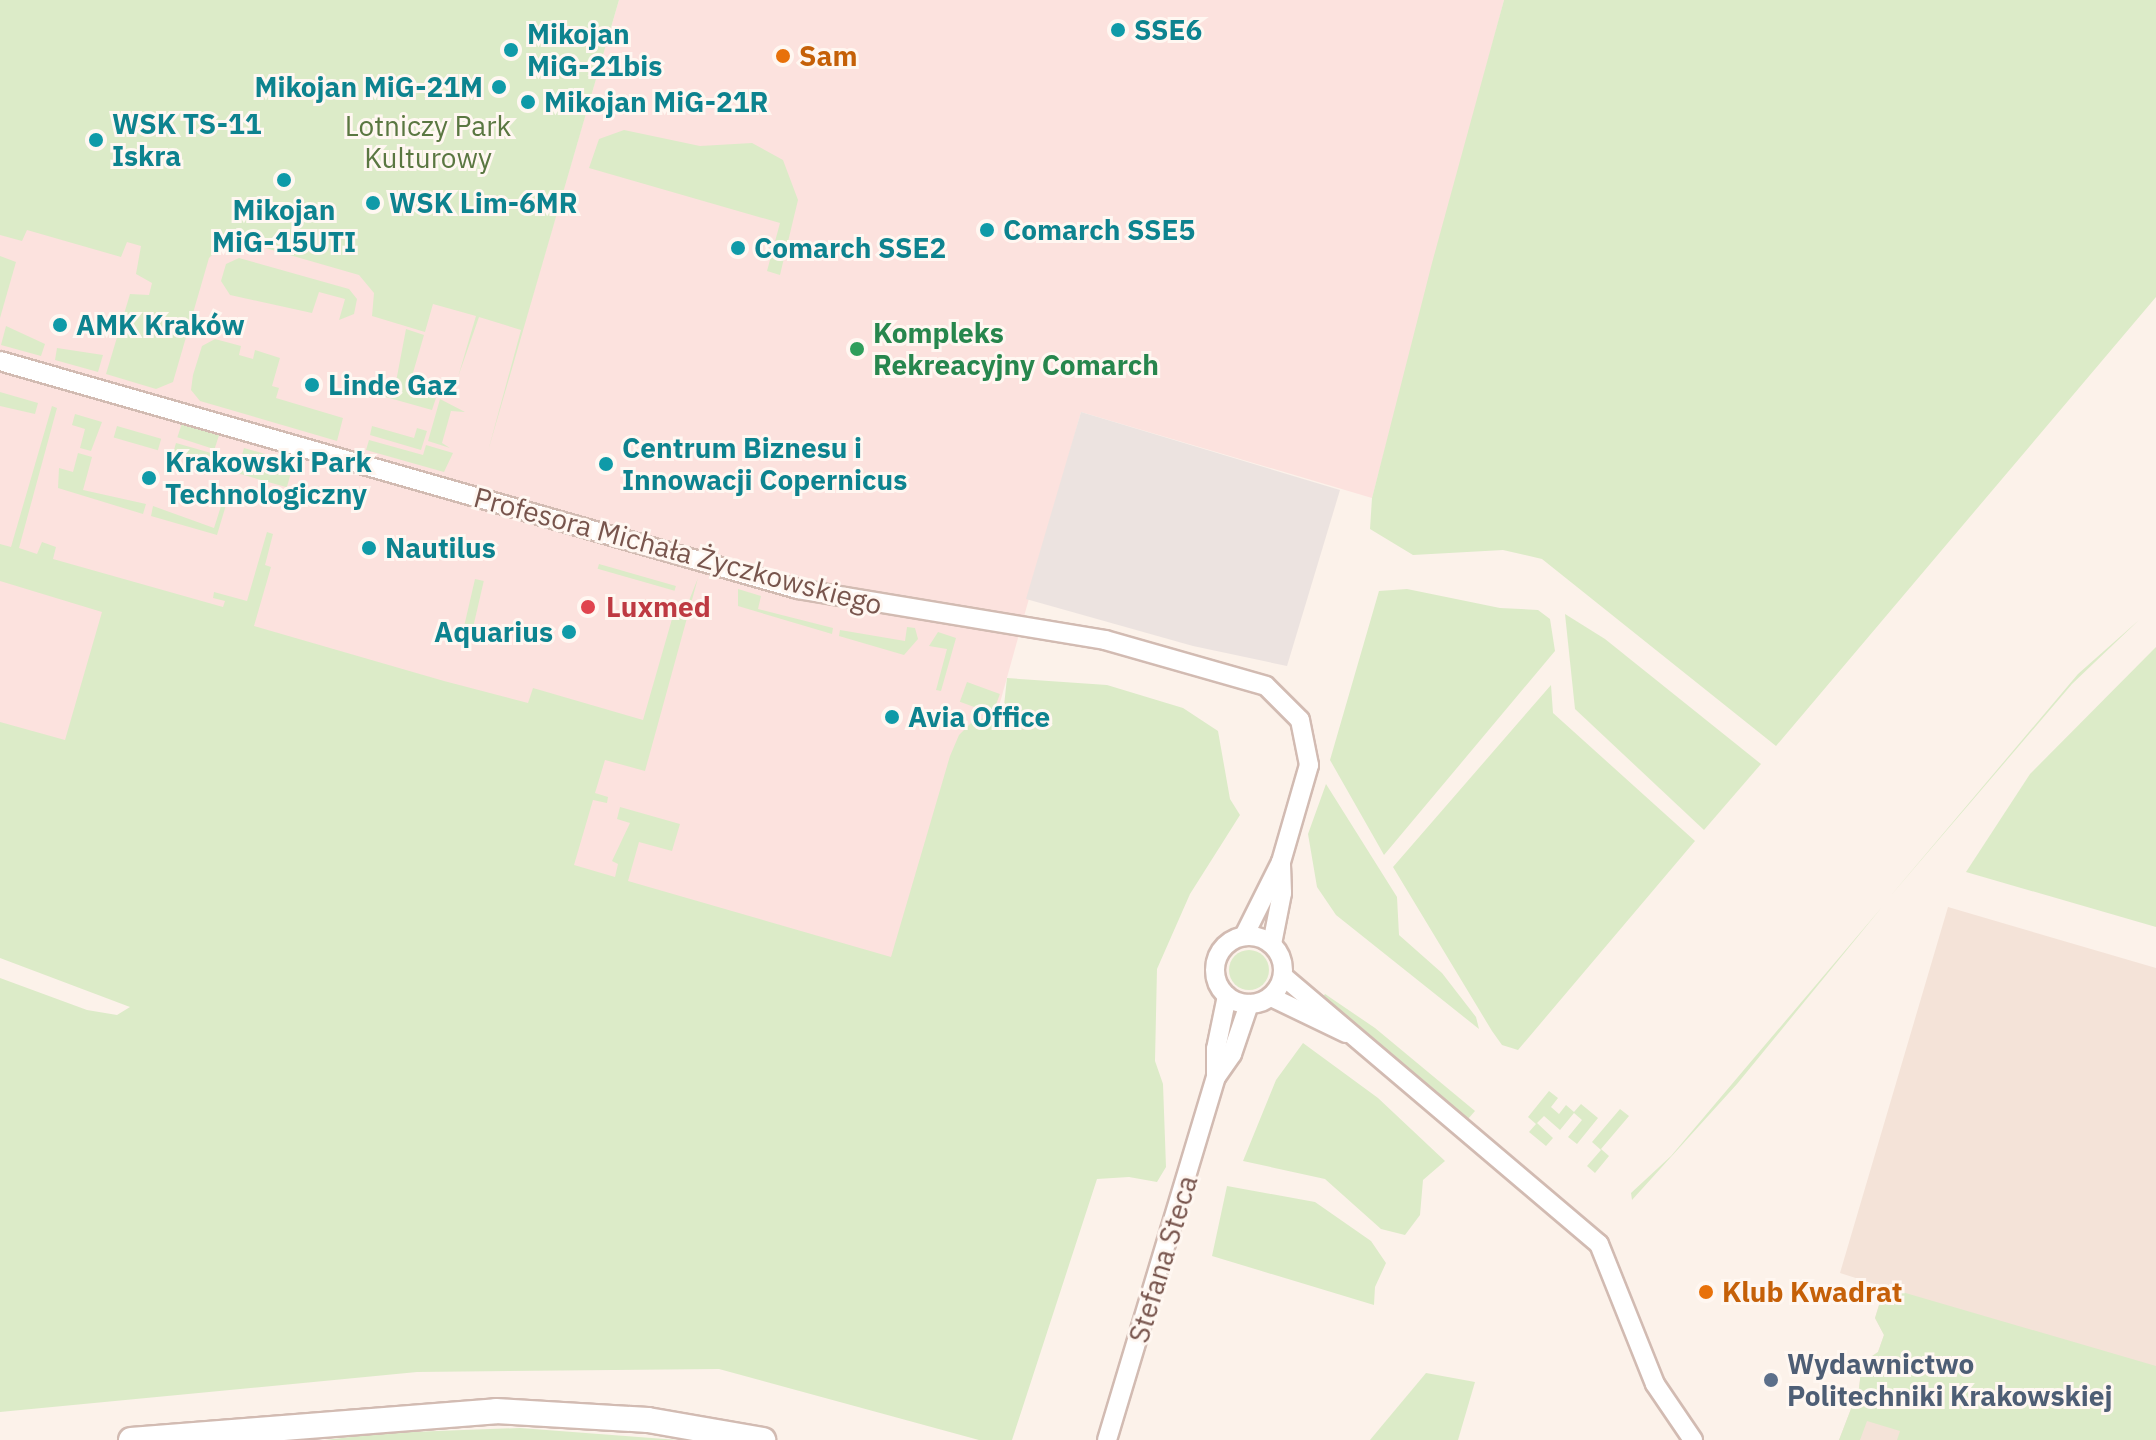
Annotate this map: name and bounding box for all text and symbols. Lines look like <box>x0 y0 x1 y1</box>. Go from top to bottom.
place label: SSE6 <box>1134 13 1202 47</box>
place label: Mikojan MiG-21bis <box>527 17 662 83</box>
marker: SSE6 <box>1109 21 1127 39</box>
place label: Sam <box>799 39 857 73</box>
marker: Mikojan MiG-21bis <box>502 41 520 59</box>
marker: Sam <box>774 47 792 65</box>
place label: Mikojan MiG-21M <box>254 70 483 104</box>
marker: Mikojan MiG-21M <box>490 78 508 96</box>
place label: Mikojan MiG-21R <box>544 85 768 119</box>
marker: Mikojan MiG-21R <box>519 93 537 111</box>
place label: WSK TS-11 Iskra <box>112 107 262 173</box>
park label: Lotniczy Park Kulturowy <box>345 109 511 175</box>
marker: WSK TS-11 Iskra <box>87 131 105 149</box>
marker: Mikojan MiG-15UTI <box>275 171 293 189</box>
place label: WSK Lim-6MR <box>389 186 578 220</box>
place label: Mikojan MiG-15UTI <box>212 193 356 259</box>
marker: WSK Lim-6MR <box>364 194 382 212</box>
place label: Comarch SSE5 <box>1003 213 1195 247</box>
marker: Comarch SSE5 <box>978 221 996 239</box>
place label: Comarch SSE2 <box>754 231 946 265</box>
marker: Comarch SSE2 <box>729 239 747 257</box>
place label: AMK Kraków <box>76 308 245 342</box>
marker: AMK Kraków <box>51 316 69 334</box>
place label: Kompleks Rekreacyjny Comarch <box>873 316 1159 382</box>
marker: Kompleks Rekreacyjny Comarch <box>848 340 866 358</box>
place label: Linde Gaz <box>328 368 457 402</box>
marker: Linde Gaz <box>303 376 321 394</box>
place label: Centrum Biznesu i Innowacji Copernicus <box>622 431 907 497</box>
place label: Krakowski Park Technologiczny <box>165 445 372 511</box>
marker: Centrum Biznesu i Innowacji Copernicus <box>597 455 615 473</box>
marker: Krakowski Park Technologiczny <box>140 469 158 487</box>
street label: Profesora Michała Życzkowskiego <box>470 480 886 622</box>
place label: Nautilus <box>385 531 496 565</box>
marker: Nautilus <box>360 539 378 557</box>
place label: Luxmed <box>606 590 711 624</box>
marker: Luxmed <box>577 596 599 618</box>
place label: Aquarius <box>434 615 553 649</box>
marker: Aquarius <box>560 623 578 641</box>
place label: Avia Office <box>908 700 1050 734</box>
marker: Avia Office <box>883 708 901 726</box>
street label: Stefana Steca <box>1122 1171 1204 1347</box>
place label: Klub Kwadrat <box>1722 1275 1902 1309</box>
marker: Klub Kwadrat <box>1697 1283 1715 1301</box>
place label: Wydawnictwo Politechniki Krakowskiej <box>1787 1347 2112 1413</box>
marker: Wydawnictwo Politechniki Krakowskiej <box>1762 1371 1780 1389</box>

